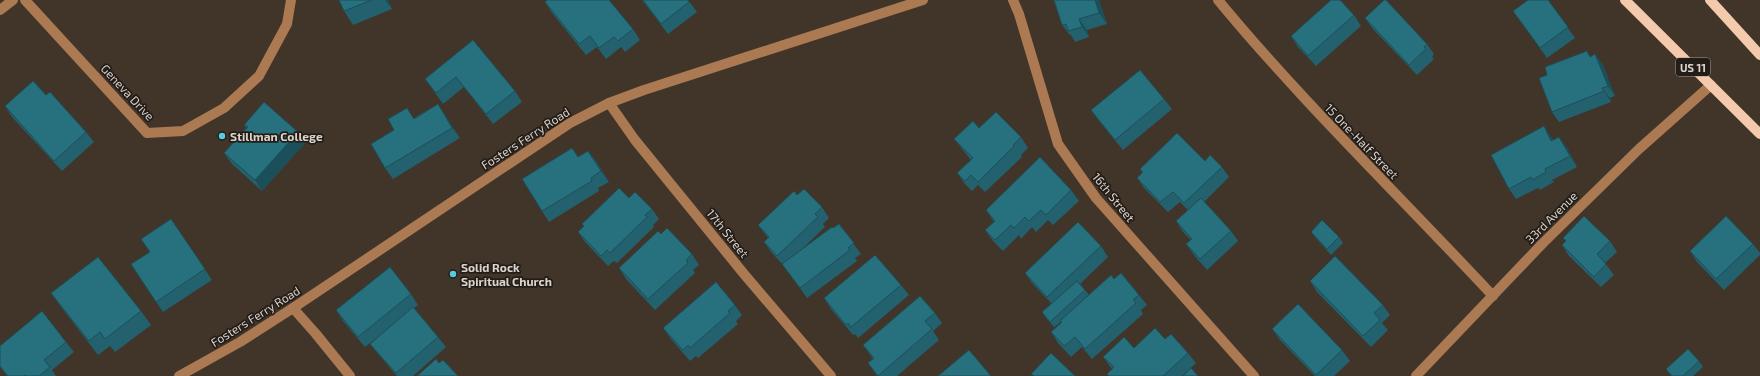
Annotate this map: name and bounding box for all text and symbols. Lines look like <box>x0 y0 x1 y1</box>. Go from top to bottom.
road number: US 11 <box>1676 58 1710 76</box>
street label: Geneva Drive <box>99 61 157 123</box>
street label: 15 One-Half Street <box>1323 100 1402 182</box>
street label: Fosters Ferry Road <box>478 104 572 172</box>
place label: Stillman College <box>230 129 323 143</box>
marker: Stillman College <box>217 131 227 141</box>
street label: 16th Street <box>1090 170 1138 225</box>
street label: 33rd Avenue <box>1522 188 1580 246</box>
street label: 17th Street <box>704 206 752 260</box>
place label: Solid Rock Spiritual Church <box>461 260 552 288</box>
marker: Solid Rock Spiritual Church <box>448 269 458 279</box>
street label: Fosters Ferry Road <box>208 283 302 349</box>

